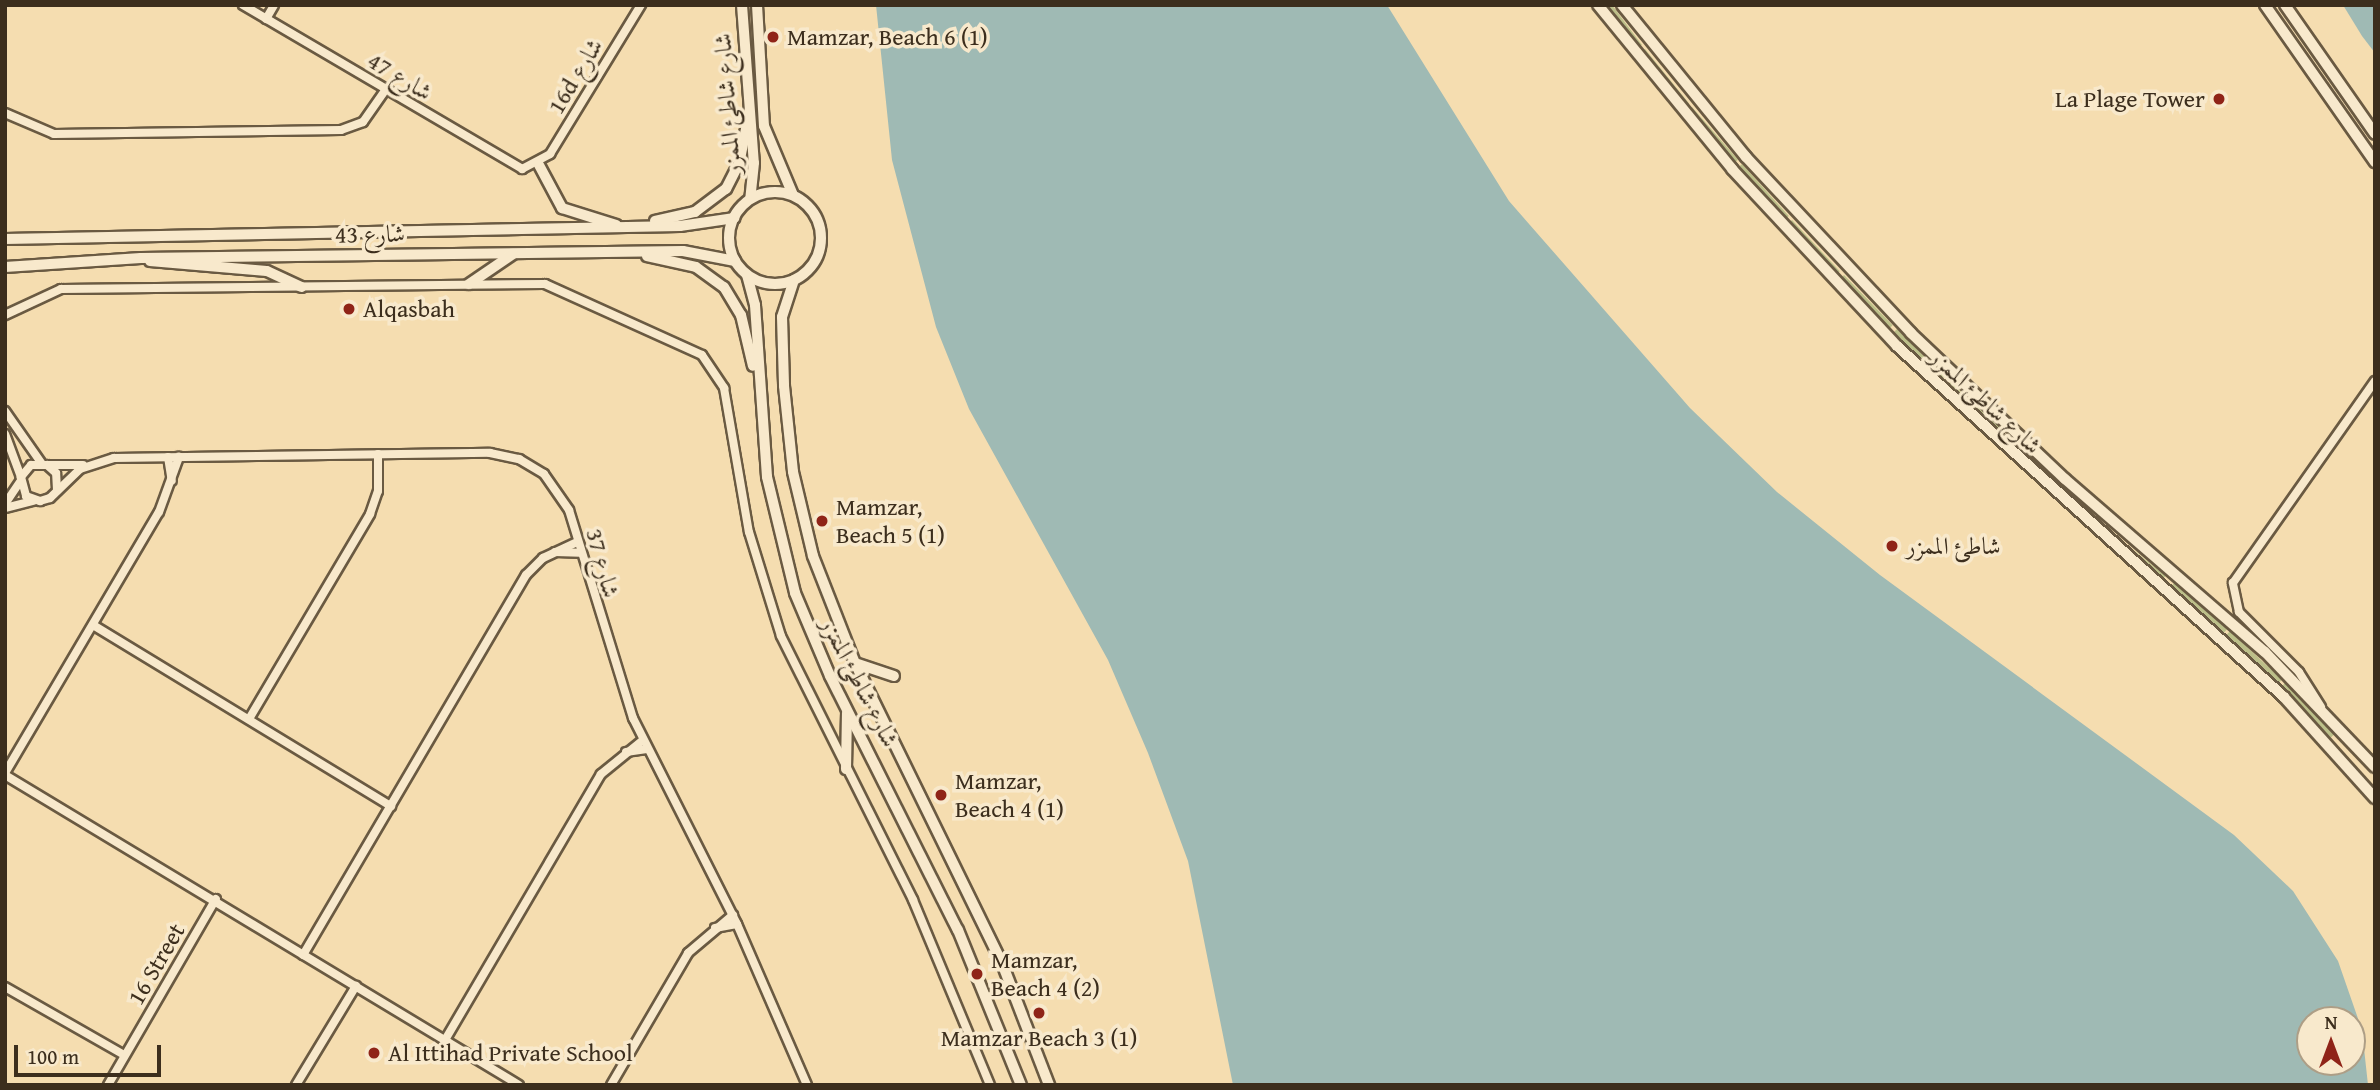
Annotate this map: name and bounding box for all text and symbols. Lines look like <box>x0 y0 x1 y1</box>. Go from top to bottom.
place label: Mamzar, Beach 6 (1) <box>787 23 988 51</box>
marker: Mamzar, Beach 6 (1) <box>765 29 781 45</box>
street label: شارع شاطئ الممزر <box>708 32 746 176</box>
street label: 16d شارع <box>541 33 609 119</box>
street label: شارع 47 <box>363 46 437 106</box>
place label: La Plage Tower <box>2055 85 2205 113</box>
marker: La Plage Tower <box>2211 91 2227 107</box>
street label: شارع 43 <box>335 219 405 249</box>
place label: Alqasbah <box>363 295 455 323</box>
marker: Alqasbah <box>341 301 357 317</box>
street label: شارع شاطئ الممزر <box>1924 342 2048 460</box>
place label: Mamzar, Beach 5 (1) <box>836 493 945 549</box>
marker: Mamzar, Beach 5 (1) <box>814 513 830 529</box>
street label: شارع 37 <box>580 525 626 601</box>
place label: شاطئ الممزر <box>1906 532 2001 560</box>
marker: شاطئ الممزر <box>1884 538 1900 554</box>
street label: شارع شاطئ الممزر <box>815 612 905 752</box>
place label: Mamzar, Beach 4 (1) <box>955 767 1064 823</box>
marker: Mamzar, Beach 4 (1) <box>933 787 949 803</box>
street label: 16 Street <box>121 918 191 1010</box>
place label: Mamzar, Beach 4 (2) <box>991 946 1100 1002</box>
marker: Mamzar, Beach 4 (2) <box>969 966 985 982</box>
marker: Mamzar Beach 3 (1) <box>1031 1005 1047 1021</box>
north arrow <box>2296 1006 2366 1076</box>
text: N <box>2325 1008 2337 1036</box>
place label: Mamzar Beach 3 (1) <box>941 1024 1137 1052</box>
scale bar <box>18 1030 164 1074</box>
place label: Al Ittihad Private School <box>388 1039 633 1067</box>
text: 100 m <box>27 1041 79 1072</box>
marker: Al Ittihad Private School <box>366 1045 382 1061</box>

